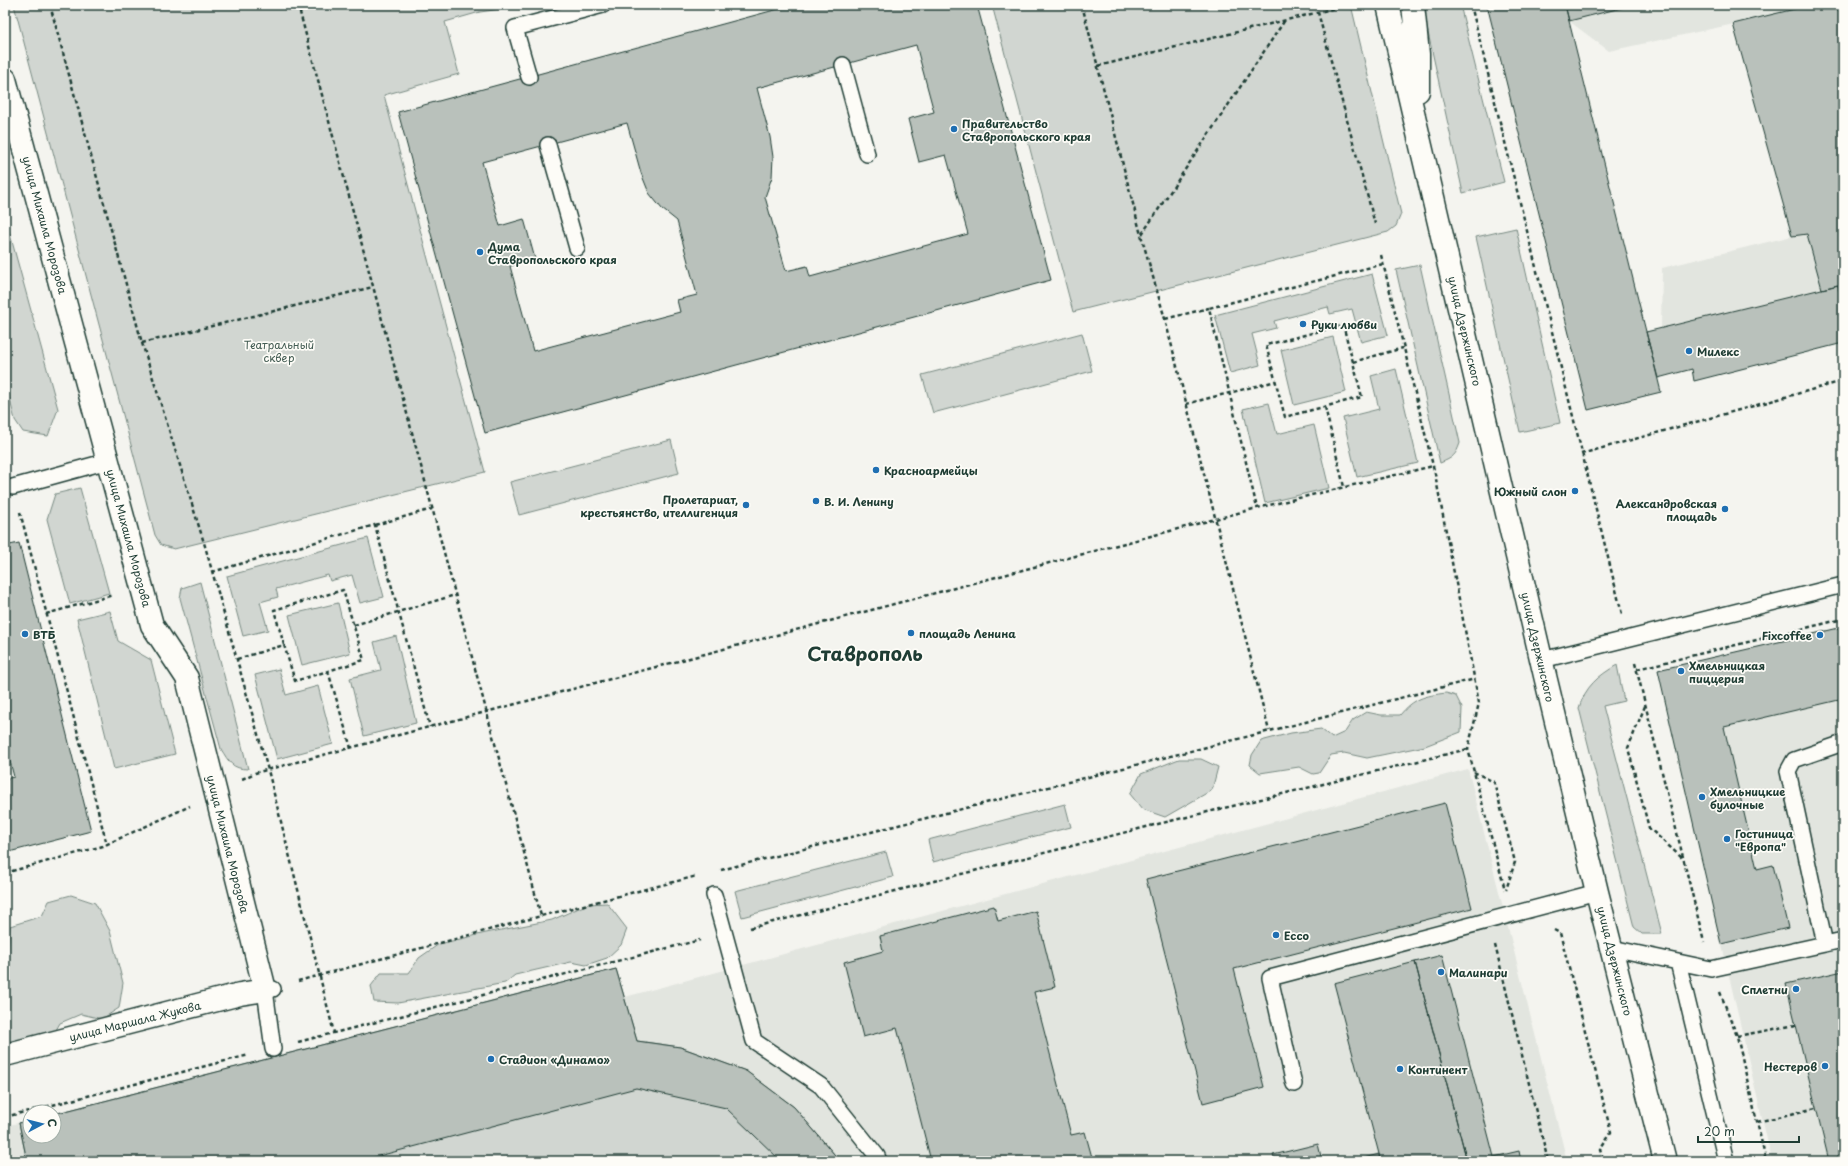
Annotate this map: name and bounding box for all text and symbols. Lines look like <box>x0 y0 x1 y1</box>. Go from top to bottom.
place label: Правительство Ставропольского края <box>962 115 1091 145</box>
marker: Правительство Ставропольского края <box>949 124 959 134</box>
street label: улица Михаила Морозова <box>18 154 72 296</box>
place label: Дума Ставропольского края <box>487 238 617 268</box>
marker: Дума Ставропольского края <box>475 247 485 257</box>
street label: улица Дзержинского <box>1444 274 1486 388</box>
place label: Руки любви <box>1311 316 1377 333</box>
marker: Руки любви <box>1298 319 1308 329</box>
park label: Театральный сквер <box>244 336 314 366</box>
place label: Милекс <box>1697 343 1739 360</box>
marker: Милекс <box>1684 346 1694 356</box>
place label: Красноармейцы <box>884 462 978 479</box>
marker: Красноармейцы <box>871 465 881 475</box>
street label: улица Михаила Морозова <box>102 467 156 609</box>
place label: Южный слон <box>1494 483 1567 500</box>
marker: Южный слон <box>1570 486 1580 496</box>
place label: Пролетариат, крестьянство, ителлигенция <box>580 491 738 521</box>
place label: В. И. Ленину <box>824 493 894 510</box>
place label: Александровская площадь <box>1616 495 1717 525</box>
marker: В. И. Ленину <box>811 496 821 506</box>
marker: Пролетариат, крестьянство, ителлигенция <box>741 500 751 510</box>
marker: Александровская площадь <box>1720 504 1730 514</box>
street label: улица Дзержинского <box>1517 590 1559 704</box>
place label: площадь Ленина <box>919 625 1016 642</box>
place label: ВТБ <box>33 626 56 643</box>
place label: Fixcoffee <box>1762 627 1813 644</box>
marker: площадь Ленина <box>906 628 916 638</box>
marker: ВТБ <box>20 629 30 639</box>
marker: Fixcoffee <box>1815 630 1825 640</box>
district label: Ставрополь <box>807 639 923 667</box>
place label: Хмельницкая пиццерия <box>1689 657 1765 687</box>
marker: Хмельницкая пиццерия <box>1676 666 1686 676</box>
street label: улица Михаила Морозова <box>203 773 253 915</box>
place label: Хмельницкие булочные <box>1710 783 1785 813</box>
marker: Хмельницкие булочные <box>1697 792 1707 802</box>
place label: Гостиница "Европа" <box>1735 825 1794 855</box>
marker: Гостиница "Европа" <box>1722 834 1732 844</box>
street label: улица Дзержинского <box>1593 904 1637 1018</box>
place label: Ecco <box>1284 927 1309 944</box>
marker: Ecco <box>1271 930 1281 940</box>
place label: Малинари <box>1449 964 1508 981</box>
marker: Малинари <box>1436 967 1446 977</box>
place label: Сплетни <box>1741 981 1788 998</box>
marker: Сплетни <box>1791 984 1801 994</box>
street label: улица Маршала Жукова <box>67 996 203 1046</box>
place label: Стадион «Динамо» <box>499 1051 610 1068</box>
marker: Стадион «Динамо» <box>486 1054 496 1064</box>
place label: Нестеров <box>1764 1058 1817 1075</box>
place label: Континент <box>1408 1061 1468 1078</box>
marker: Нестеров <box>1820 1061 1830 1071</box>
marker: Континент <box>1395 1064 1405 1074</box>
north arrow <box>22 1104 62 1144</box>
text: С <box>43 1118 61 1128</box>
scale bar <box>1698 1118 1799 1144</box>
text: 20 m <box>1704 1122 1735 1140</box>

